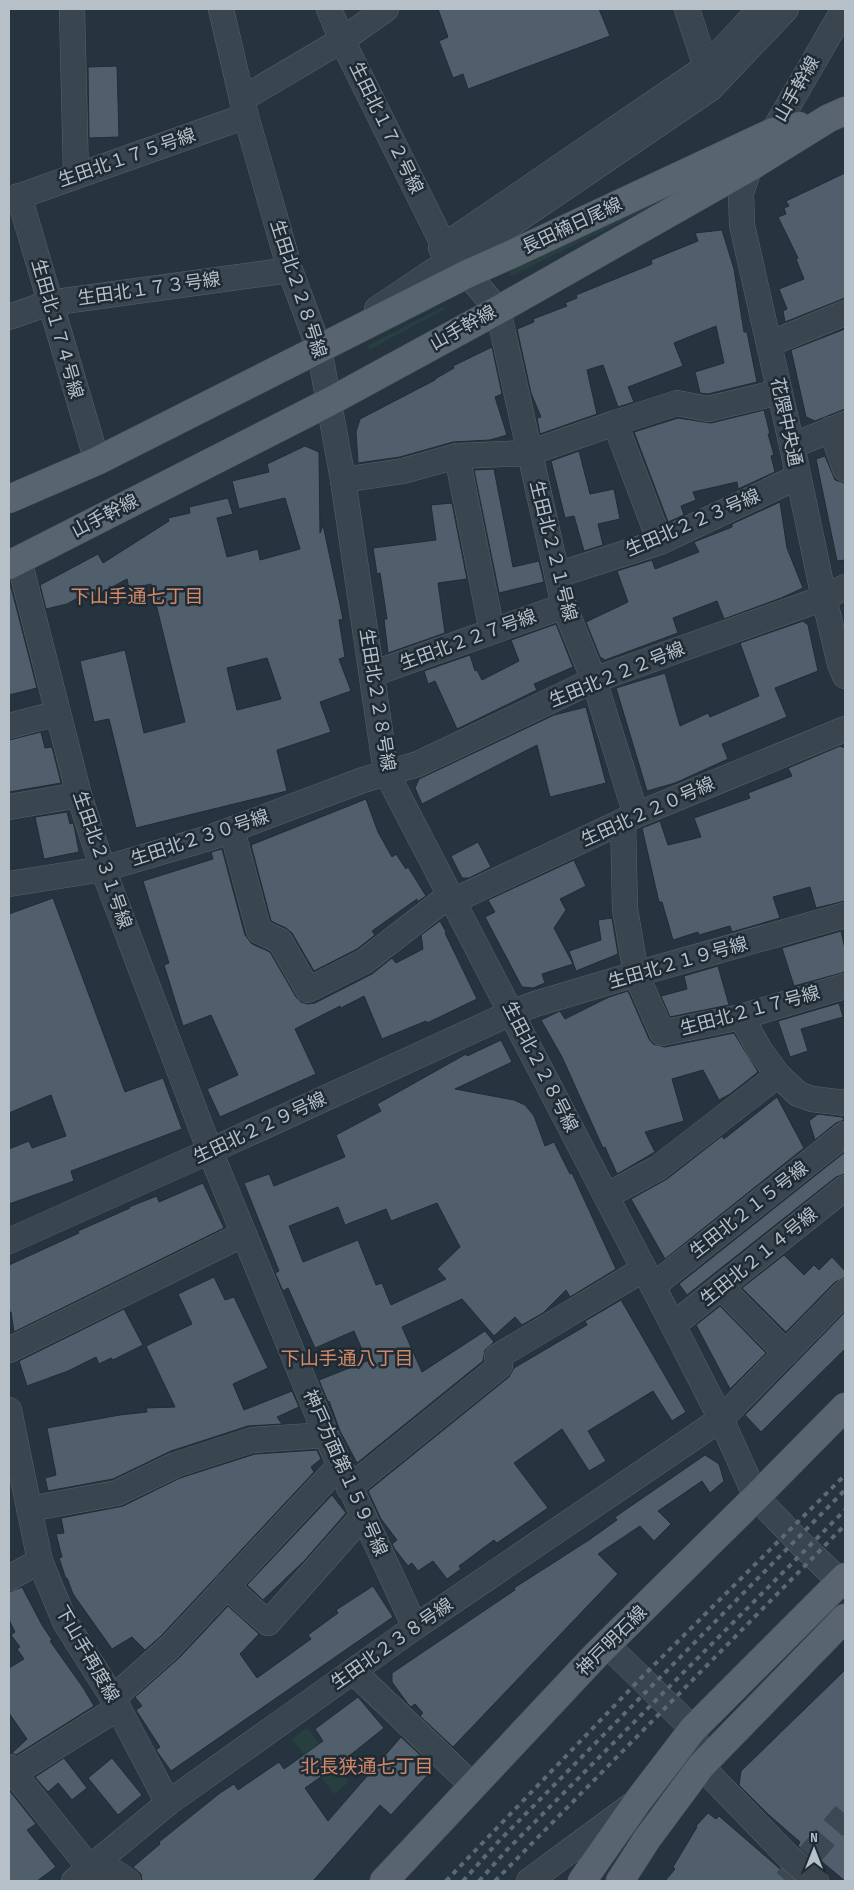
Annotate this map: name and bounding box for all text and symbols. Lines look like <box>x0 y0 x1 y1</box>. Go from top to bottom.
street label: 山手幹線 <box>770 53 824 125</box>
street label: 生田北１７２号線 <box>345 59 427 197</box>
street label: 生田北１７５号線 <box>56 125 198 191</box>
street label: 長田楠日尾線 <box>519 194 625 258</box>
street label: 生田北２２８号線 <box>266 217 330 361</box>
street label: 生田北１７４号線 <box>27 257 87 401</box>
street label: 生田北１７３号線 <box>76 269 222 309</box>
street label: 山手幹線 <box>426 301 500 355</box>
street label: 花隈中央通 <box>766 376 806 468</box>
street label: 生田北２２１号線 <box>525 479 581 623</box>
street label: 生田北２２３号線 <box>623 485 763 561</box>
street label: 山手幹線 <box>68 490 142 542</box>
district label: 下山手通七丁目 <box>70 586 204 609</box>
street label: 生田北２２７号線 <box>397 606 539 674</box>
street label: 生田北２２８号線 <box>355 627 399 773</box>
street label: 生田北２２２号線 <box>546 638 688 712</box>
street label: 生田北２２０号線 <box>578 773 718 851</box>
street label: 生田北２３１号線 <box>69 789 135 931</box>
street label: 生田北２３０号線 <box>128 806 272 870</box>
street label: 生田北２１９号線 <box>606 933 750 993</box>
street label: 生田北２１７号線 <box>678 982 822 1040</box>
street label: 生田北２２８号線 <box>498 998 582 1136</box>
street label: 生田北２２９号線 <box>190 1088 330 1168</box>
street label: 生田北２１５号線 <box>686 1157 812 1263</box>
street label: 生田北２１４号線 <box>696 1204 822 1310</box>
district label: 下山手通八丁目 <box>280 1348 414 1371</box>
street label: 神戸方面第１５９号線 <box>299 1387 391 1559</box>
street label: 生田北２３８号線 <box>327 1594 457 1694</box>
street label: 下山手再度線 <box>51 1602 123 1706</box>
street label: 神戸明石線 <box>573 1602 651 1680</box>
district label: 北長狭通七丁目 <box>300 1756 434 1779</box>
north arrow <box>789 1825 839 1875</box>
text: N <box>810 1829 818 1846</box>

